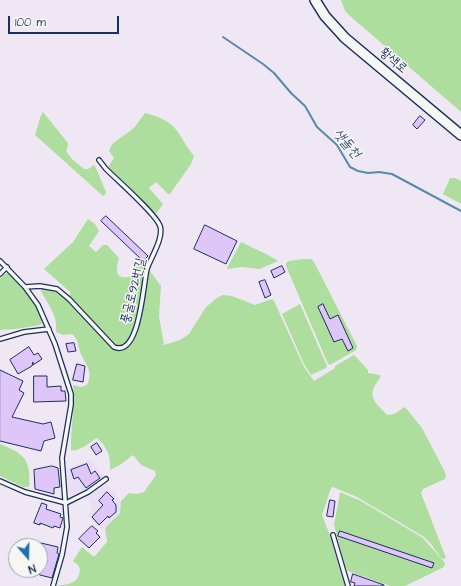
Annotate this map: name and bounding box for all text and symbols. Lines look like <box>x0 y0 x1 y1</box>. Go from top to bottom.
scale bar <box>10 8 121 34</box>
text: 100 m <box>15 14 46 31</box>
street label: 황색로 <box>376 45 410 77</box>
water label: 샛돌천 <box>329 126 363 162</box>
street label: 풍굴로92번길 <box>118 257 150 325</box>
north arrow <box>8 538 48 578</box>
text: N <box>26 561 38 577</box>

